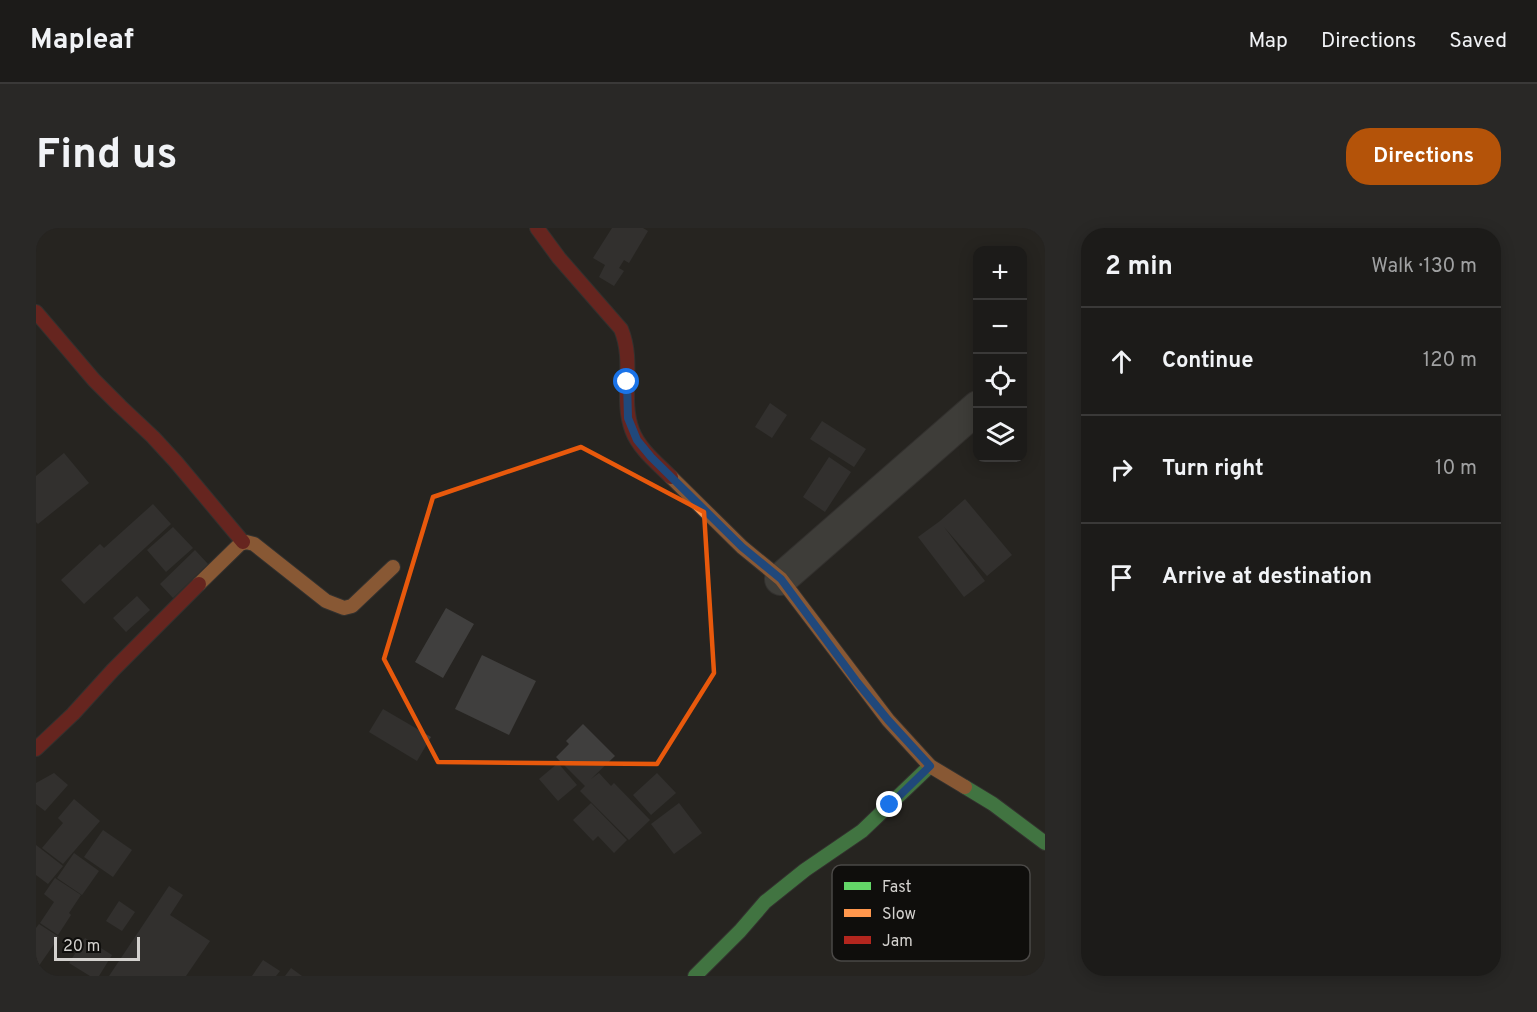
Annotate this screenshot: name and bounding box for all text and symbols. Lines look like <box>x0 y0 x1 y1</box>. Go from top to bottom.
text: Mapleaf <box>30 23 134 59</box>
text: Map <box>1248 28 1288 55</box>
text: Directions <box>1321 28 1416 55</box>
text: Saved <box>1449 28 1507 55</box>
button: Directions <box>1346 128 1501 185</box>
text: Find us <box>36 130 177 183</box>
map controls <box>973 246 1027 462</box>
button: + <box>973 246 1027 300</box>
text: 2 min <box>1105 251 1173 284</box>
text: Walk · 130 m <box>1371 254 1477 280</box>
button: − <box>973 300 1027 354</box>
icon: ahead <box>1105 345 1138 378</box>
text: Continue <box>1162 348 1253 375</box>
text: 120 m <box>1423 348 1477 374</box>
button: locate <box>973 354 1027 408</box>
route start <box>613 368 639 394</box>
button: layers <box>973 408 1027 462</box>
icon: right <box>1105 453 1138 486</box>
text: Turn right <box>1162 456 1264 483</box>
text: 10 m <box>1435 456 1477 482</box>
icon: arrive <box>1105 561 1138 594</box>
text: Arrive at destination <box>1162 564 1372 591</box>
route end <box>876 791 902 817</box>
legend <box>832 865 1030 961</box>
text: Fast <box>882 878 912 898</box>
text: Slow <box>882 905 916 925</box>
text: Jam <box>882 932 913 952</box>
scale bar <box>54 934 140 962</box>
text: 20 m <box>63 937 100 957</box>

